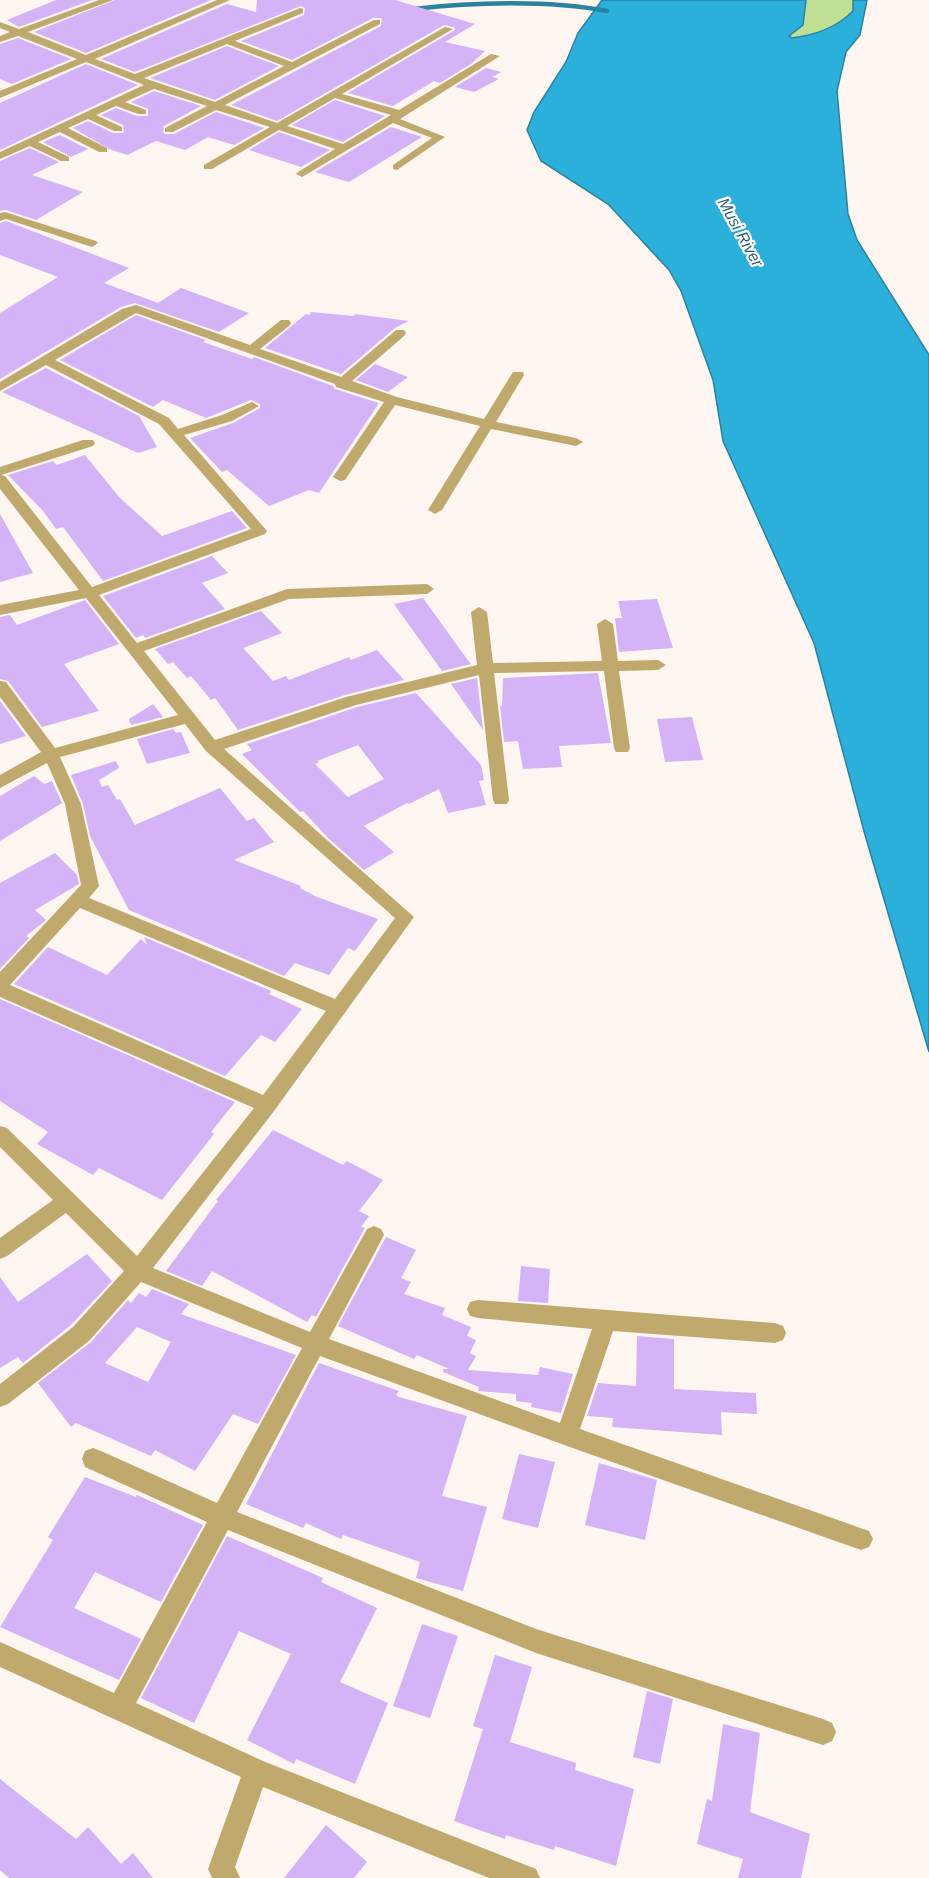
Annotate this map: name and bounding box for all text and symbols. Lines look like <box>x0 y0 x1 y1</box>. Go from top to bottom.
water label: Musi River <box>715 195 767 270</box>

